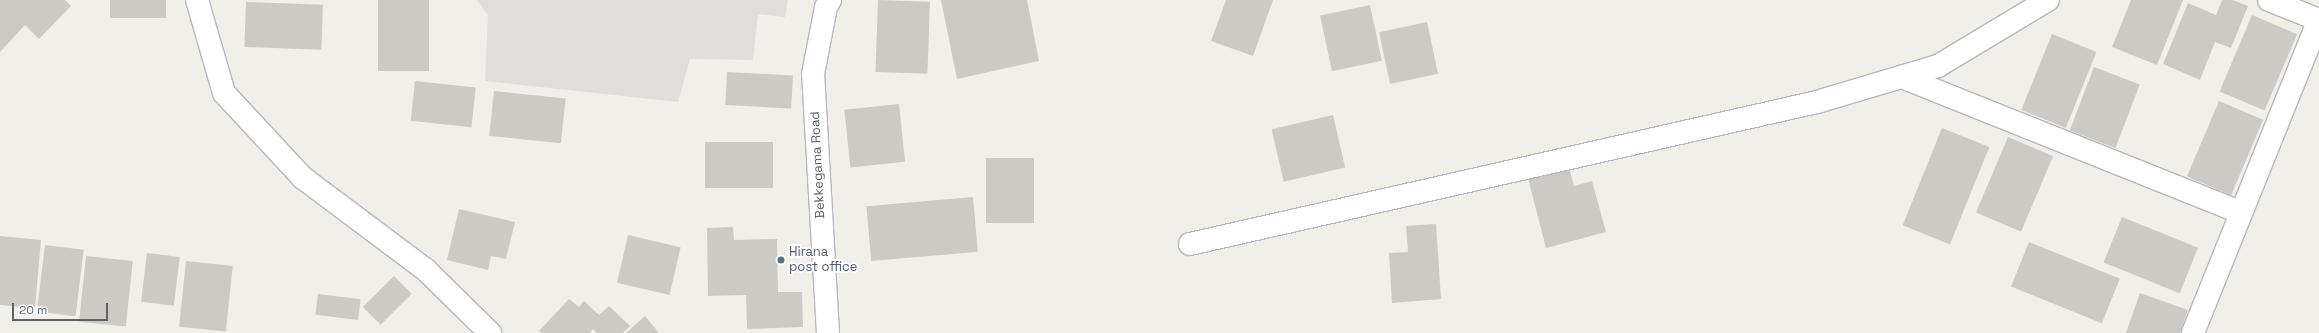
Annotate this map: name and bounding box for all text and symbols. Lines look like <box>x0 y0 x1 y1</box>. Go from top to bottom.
street label: Bekkegama Road <box>807 111 829 219</box>
place label: Hirana post office <box>789 245 857 276</box>
marker: Hirana post office <box>776 255 786 265</box>
scale bar <box>14 295 110 321</box>
text: 20 m <box>19 302 47 318</box>

